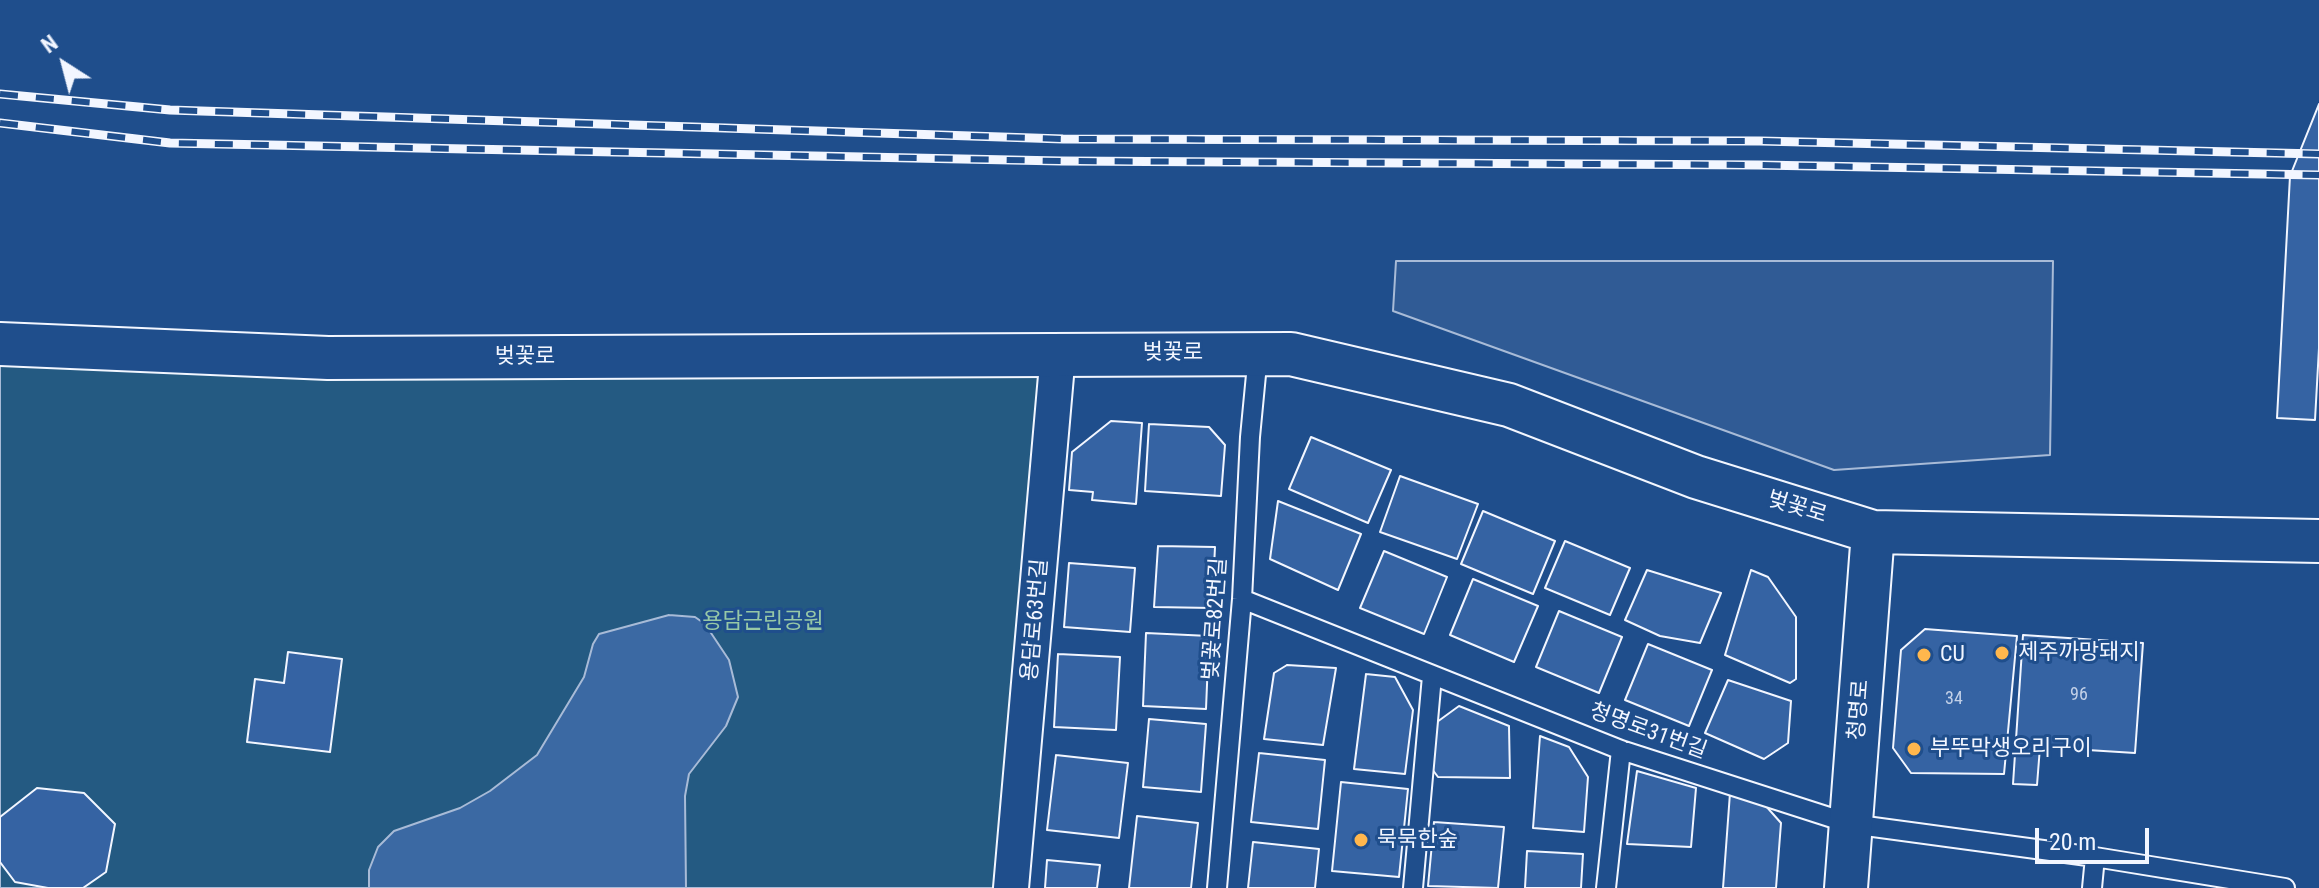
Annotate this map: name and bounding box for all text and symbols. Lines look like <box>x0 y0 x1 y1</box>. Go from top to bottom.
north arrow <box>24 24 104 104</box>
text: N <box>37 30 62 58</box>
street label: 벚꽃로 <box>1143 340 1203 366</box>
street label: 벚꽃로 <box>495 344 555 370</box>
street label: 벚꽃로 <box>1764 487 1830 529</box>
street label: 벚꽃로82번길 <box>1199 557 1233 681</box>
street label: 용담로63번길 <box>1017 558 1055 682</box>
park label: 용담근린공원 <box>702 609 824 635</box>
place label: 제주까망돼지 <box>2018 640 2139 666</box>
place label: CU <box>1940 642 1965 668</box>
marker: 제주까망돼지 <box>1993 644 2011 662</box>
marker: CU <box>1915 646 1933 664</box>
street label: 청명로 <box>1845 679 1875 741</box>
house number: 96 <box>2070 684 2088 706</box>
house number: 34 <box>1945 688 1963 710</box>
street label: 청명로31번길 <box>1586 699 1710 765</box>
place label: 부뚜막생오리구이 <box>1930 736 2092 762</box>
marker: 부뚜막생오리구이 <box>1905 740 1923 758</box>
scale bar <box>2039 812 2153 862</box>
place label: 묵묵한숲 <box>1377 827 1458 853</box>
text: 20 m <box>2049 828 2096 856</box>
marker: 묵묵한숲 <box>1352 831 1370 849</box>

